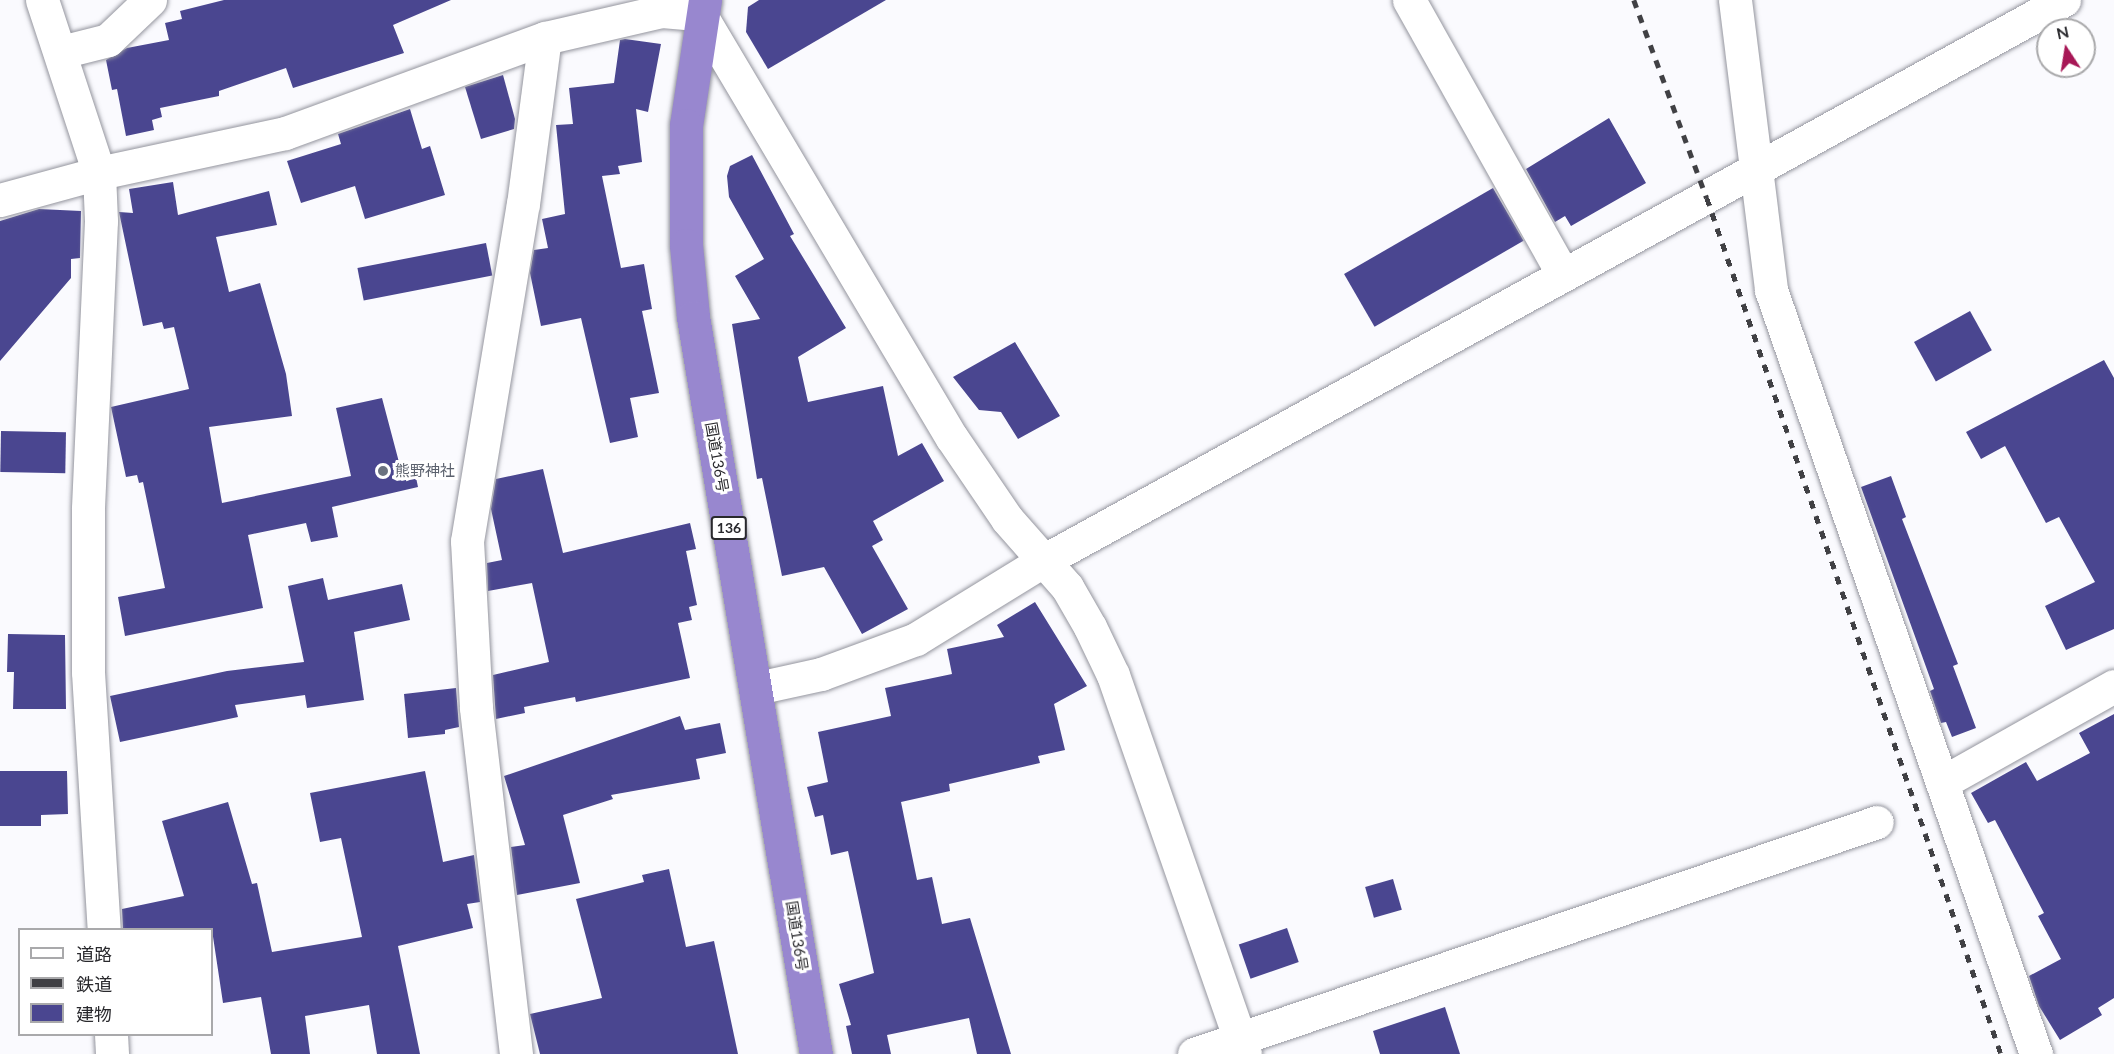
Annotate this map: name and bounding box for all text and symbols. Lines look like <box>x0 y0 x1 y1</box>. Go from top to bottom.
north arrow <box>2036 18 2096 78</box>
text: N <box>2055 21 2071 42</box>
street label: 国道136号 <box>702 420 732 494</box>
place label: 熊野神社 <box>395 462 455 480</box>
marker: 熊野神社 <box>376 464 390 478</box>
road number: 136 <box>710 517 748 539</box>
street label: 国道136号 <box>783 899 811 973</box>
legend <box>18 928 213 1036</box>
text: 道路 <box>76 943 112 965</box>
text: 鉄道 <box>76 973 112 995</box>
text: 建物 <box>76 1003 112 1025</box>

